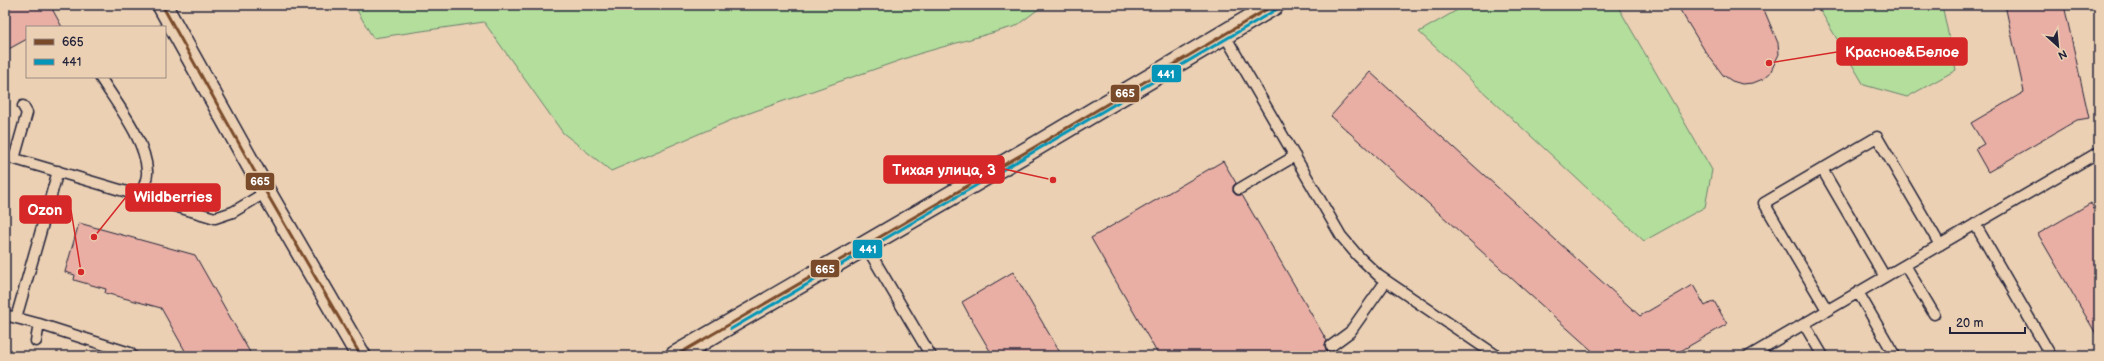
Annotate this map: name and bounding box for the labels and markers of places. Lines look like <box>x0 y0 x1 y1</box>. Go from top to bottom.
callout: Красное&Белое <box>1837 38 1967 65</box>
callout: Тихая улица, 3 <box>884 156 1004 183</box>
callout: Wildberries <box>126 184 220 211</box>
callout: Ozon <box>20 196 71 223</box>

